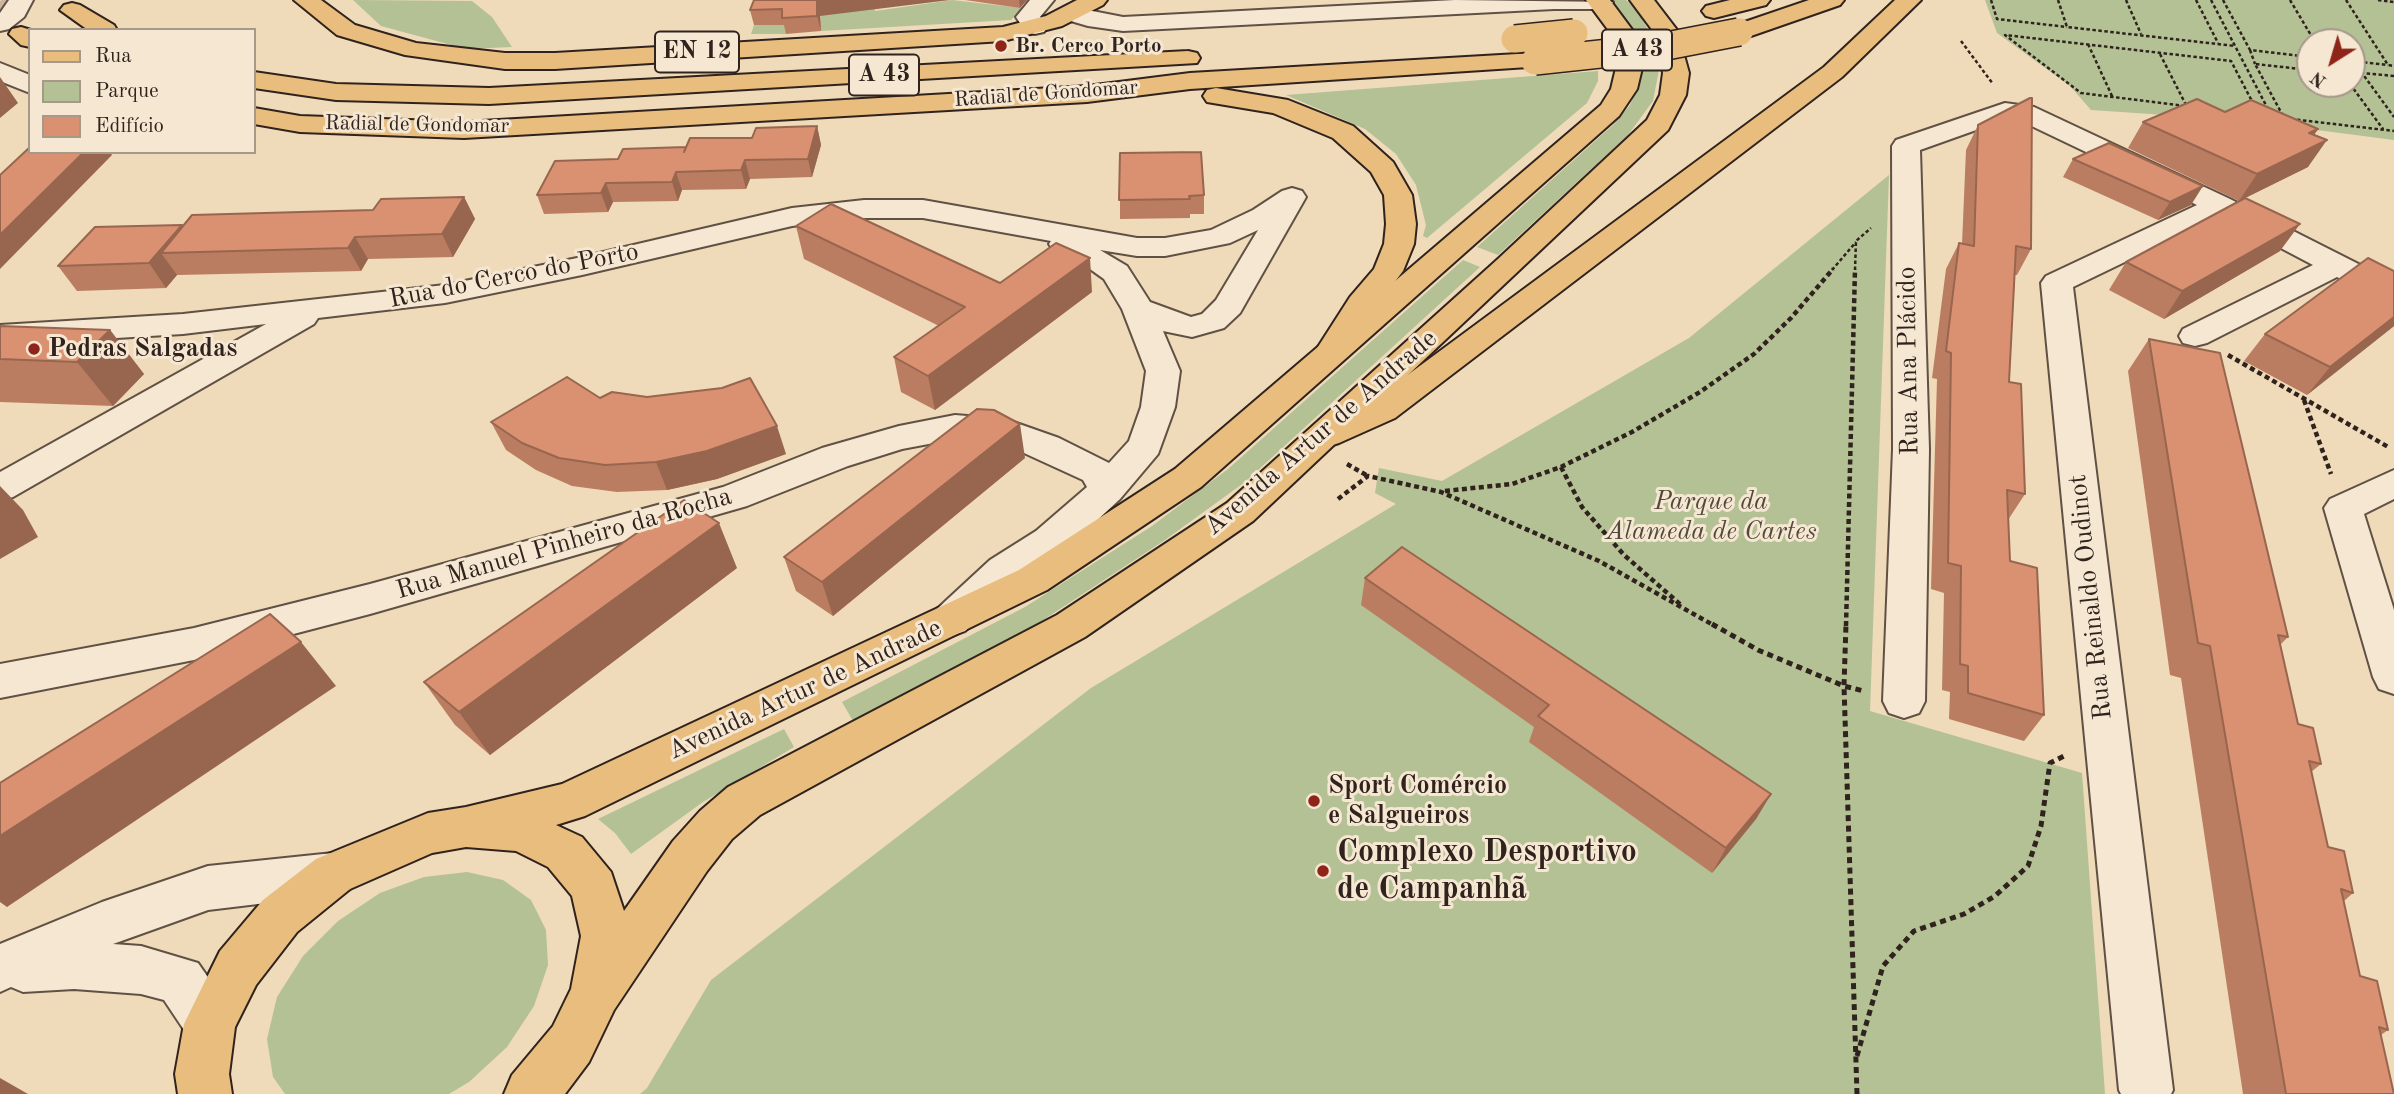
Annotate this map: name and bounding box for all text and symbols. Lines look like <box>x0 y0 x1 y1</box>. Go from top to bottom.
legend <box>28 28 256 154</box>
north arrow <box>2296 28 2366 98</box>
road number: A 43 <box>1602 30 1672 70</box>
road number: EN 12 <box>655 32 739 72</box>
place label: Br. Cerco Porto <box>1015 33 1162 59</box>
marker: Br. Cerco Porto <box>993 38 1009 54</box>
text: Rua <box>95 46 132 67</box>
road number: A 43 <box>849 54 919 96</box>
text: N <box>2308 67 2331 91</box>
street label: Radial de Gondomar <box>953 75 1139 113</box>
text: Parque <box>95 81 159 102</box>
street label: Radial de Gondomar <box>325 111 509 139</box>
text: Edifício <box>95 116 164 137</box>
street label: Rua do Cerco do Porto <box>387 236 641 316</box>
street label: Rua Ana Plácido <box>1892 266 1926 456</box>
street label: Avenida Artur de Andrade <box>1198 323 1444 543</box>
place label: Pedras Salgadas <box>48 333 237 365</box>
marker: Pedras Salgadas <box>26 341 42 357</box>
street label: Rua Reinaldo Oudinot <box>2063 473 2119 721</box>
street label: Rua Manuel Pinheiro da Rocha <box>393 481 735 607</box>
park label: Parque da Alameda de Cartes <box>1605 486 1817 548</box>
street label: Avenida Artur de Andrade <box>663 613 947 767</box>
place label: Sport Comércio e Salgueiros <box>1328 770 1507 832</box>
marker: Sport Comércio e Salgueiros <box>1306 793 1322 809</box>
place label: Complexo Desportivo de Campanhã <box>1337 834 1637 909</box>
marker: Complexo Desportivo de Campanhã <box>1315 863 1331 879</box>

